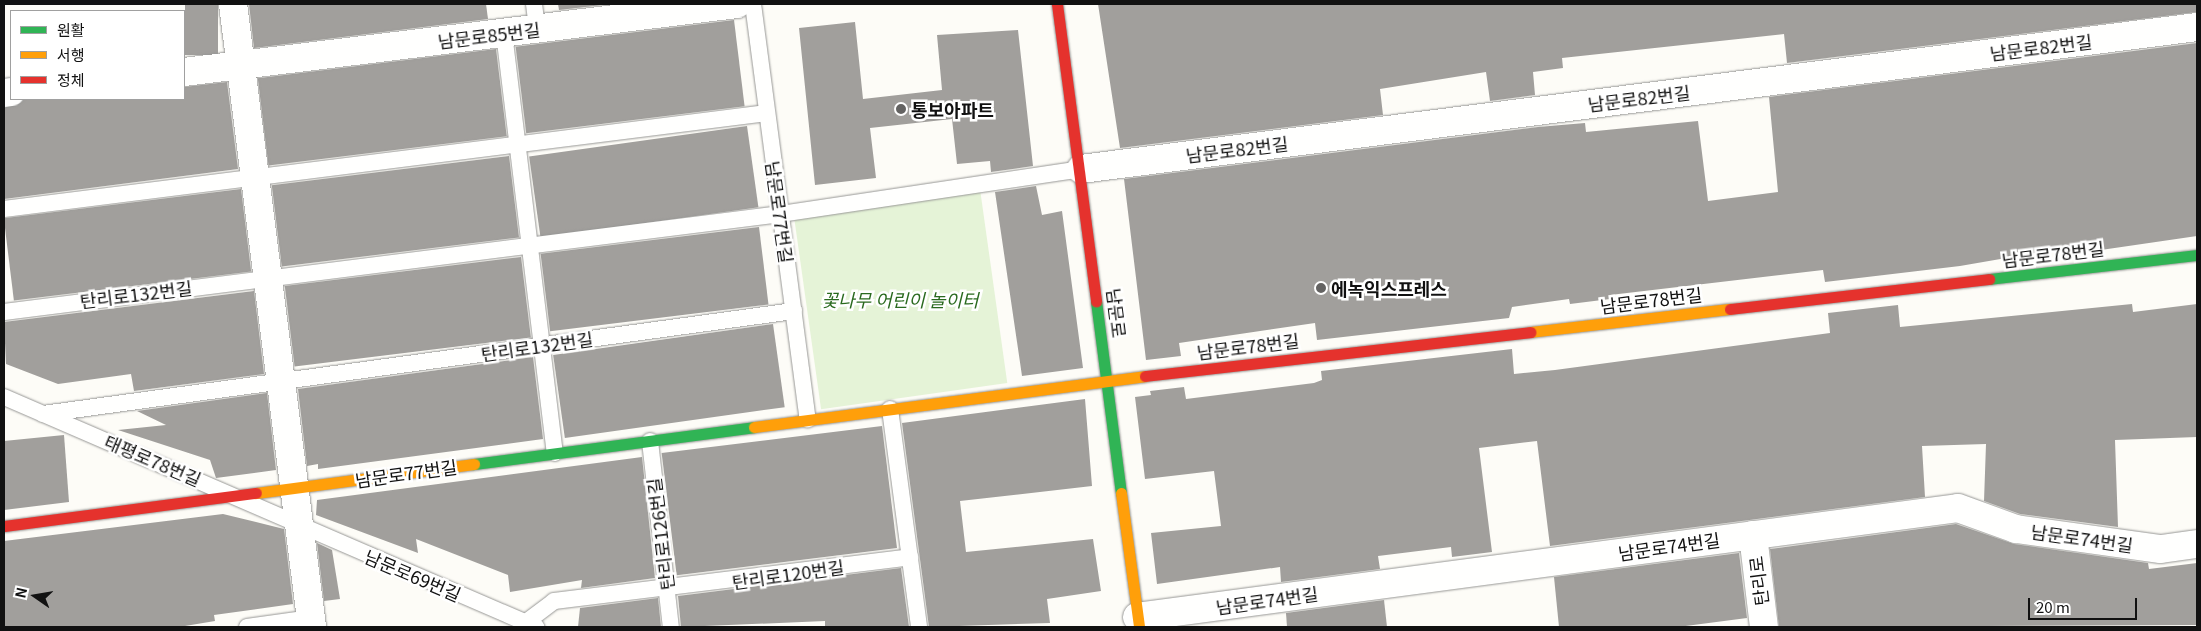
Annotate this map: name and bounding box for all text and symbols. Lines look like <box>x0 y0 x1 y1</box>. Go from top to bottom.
legend <box>10 10 185 100</box>
street label: 남문로85번길 <box>437 18 541 52</box>
text: 원활 <box>57 19 85 40</box>
street label: 남문로82번길 <box>1989 30 2093 64</box>
text: 서행 <box>57 44 85 65</box>
text: 정체 <box>57 69 85 90</box>
street label: 남문로82번길 <box>1587 81 1691 115</box>
place label: 통보아파트 <box>911 98 994 120</box>
marker: 통보아파트 <box>895 103 907 115</box>
street label: 남문로82번길 <box>1185 132 1289 166</box>
street label: 남문로77번길 <box>762 160 798 264</box>
street label: 남문로78번길 <box>2001 237 2105 271</box>
street label: 탄리로132번길 <box>79 276 193 312</box>
place label: 에녹익스프레스 <box>1331 277 1447 299</box>
marker: 에녹익스프레스 <box>1315 282 1327 294</box>
street label: 남문로78번길 <box>1599 283 1703 317</box>
street label: 남문로 <box>1103 287 1131 339</box>
park label: 꽃나무 어린이 놀이터 <box>821 288 979 310</box>
street label: 탄리로132번길 <box>480 327 594 365</box>
street label: 남문로78번길 <box>1196 329 1300 363</box>
street label: 태평로78번길 <box>101 430 205 490</box>
street label: 남문로77번길 <box>354 455 458 491</box>
street label: 탄리로126번길 <box>642 477 678 591</box>
street label: 남문로74번길 <box>2030 520 2134 556</box>
street label: 남문로74번길 <box>1617 528 1721 564</box>
street label: 남문로69번길 <box>361 545 465 605</box>
street label: 탄리로120번길 <box>731 555 845 593</box>
street label: 탄리로 <box>1744 555 1772 607</box>
north arrow <box>10 571 60 621</box>
street label: 남문로74번길 <box>1215 582 1319 618</box>
text: N <box>9 585 31 600</box>
scale bar <box>2031 588 2140 620</box>
text: 20 m <box>2036 596 2070 617</box>

